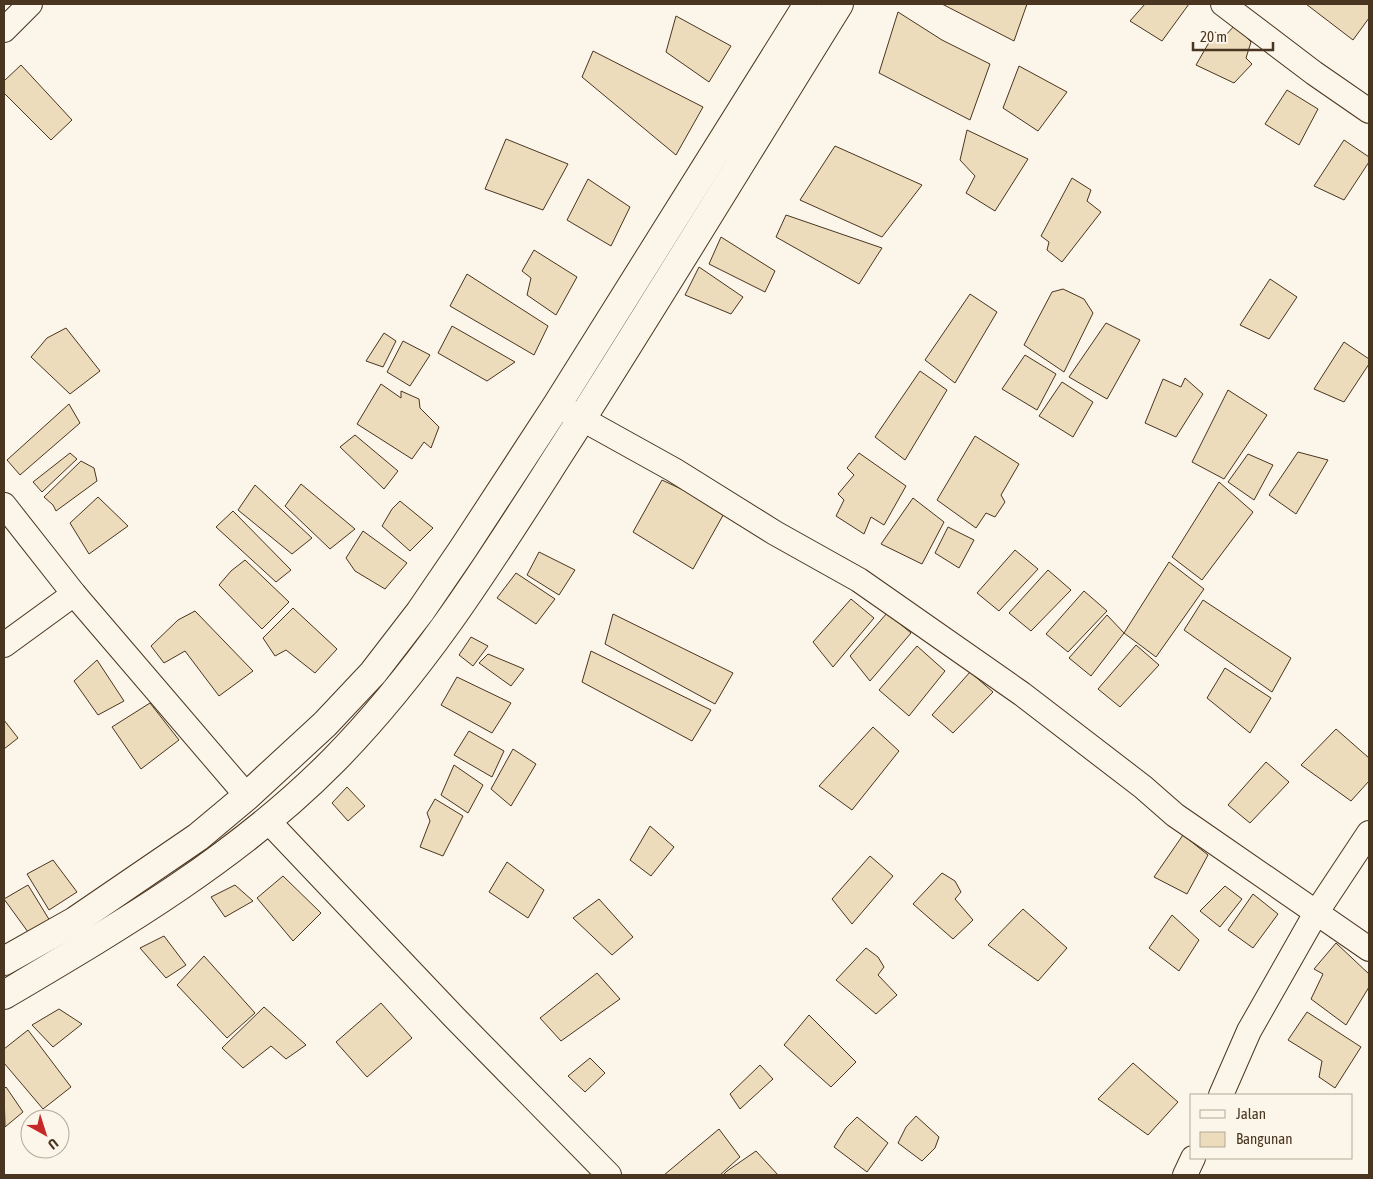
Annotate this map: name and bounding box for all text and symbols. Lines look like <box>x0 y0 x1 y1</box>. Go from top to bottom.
scale bar <box>1193 20 1273 52</box>
text: 20 m <box>1200 28 1227 45</box>
legend <box>1190 1094 1353 1159</box>
text: Jalan <box>1236 1105 1266 1122</box>
north arrow <box>20 1109 70 1159</box>
text: Bangunan <box>1236 1130 1293 1147</box>
text: U <box>45 1135 61 1153</box>

